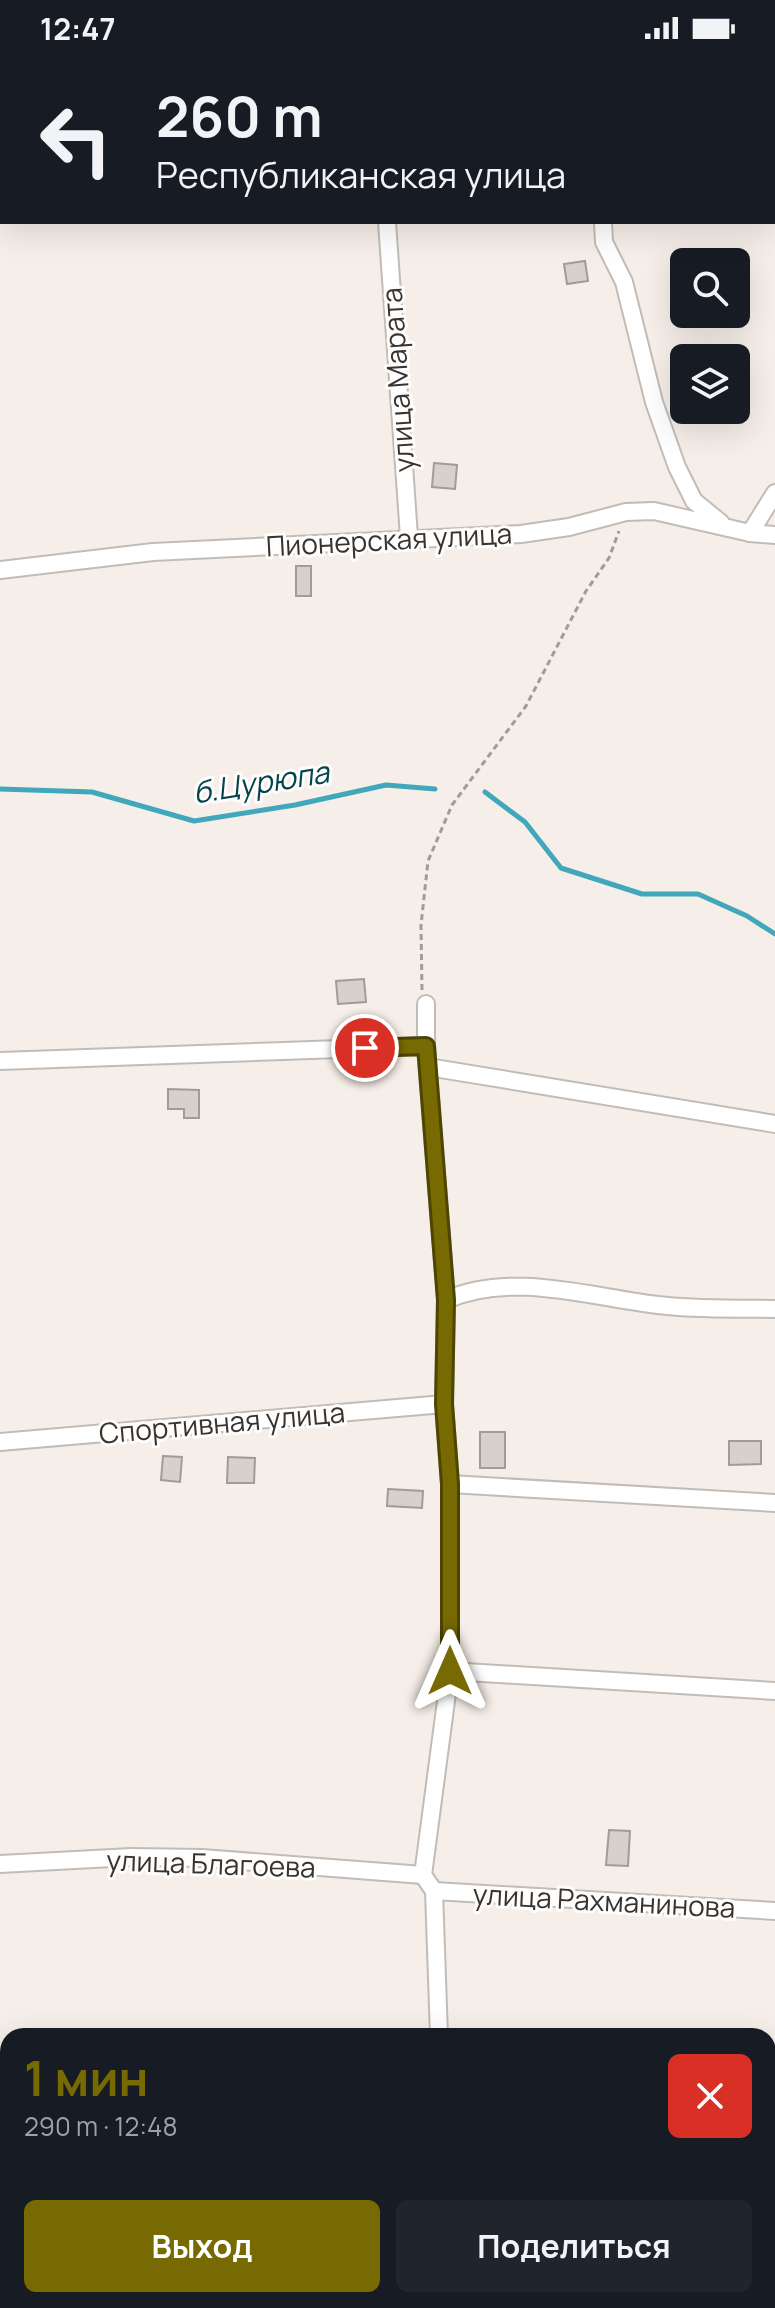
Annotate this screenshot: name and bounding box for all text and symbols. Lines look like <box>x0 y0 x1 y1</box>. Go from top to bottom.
text: 12:47 <box>40 8 116 49</box>
text: 260 m <box>156 77 323 154</box>
icon: left <box>24 88 128 192</box>
text: Республиканская улица <box>156 150 566 199</box>
map controls <box>670 248 750 424</box>
button: search <box>670 248 750 328</box>
street label: улица Марата <box>372 286 422 474</box>
button: layers <box>670 344 750 424</box>
street label: Пионерская улица <box>265 514 513 564</box>
water label: б.Цурюпа <box>190 750 333 812</box>
pin <box>331 1014 399 1082</box>
icon: arrive <box>343 1026 387 1070</box>
street label: Спортивная улица <box>97 1392 346 1452</box>
position arrow <box>408 1629 492 1713</box>
street label: улица Благоева <box>106 1840 316 1886</box>
street label: улица Рахманинова <box>472 1874 736 1926</box>
text: 1 мин <box>24 2045 148 2110</box>
button: close <box>668 2054 752 2138</box>
text: 290 m · 12:48 <box>24 2108 178 2144</box>
button: Выход <box>24 2200 380 2292</box>
button: Поделиться <box>396 2200 752 2292</box>

